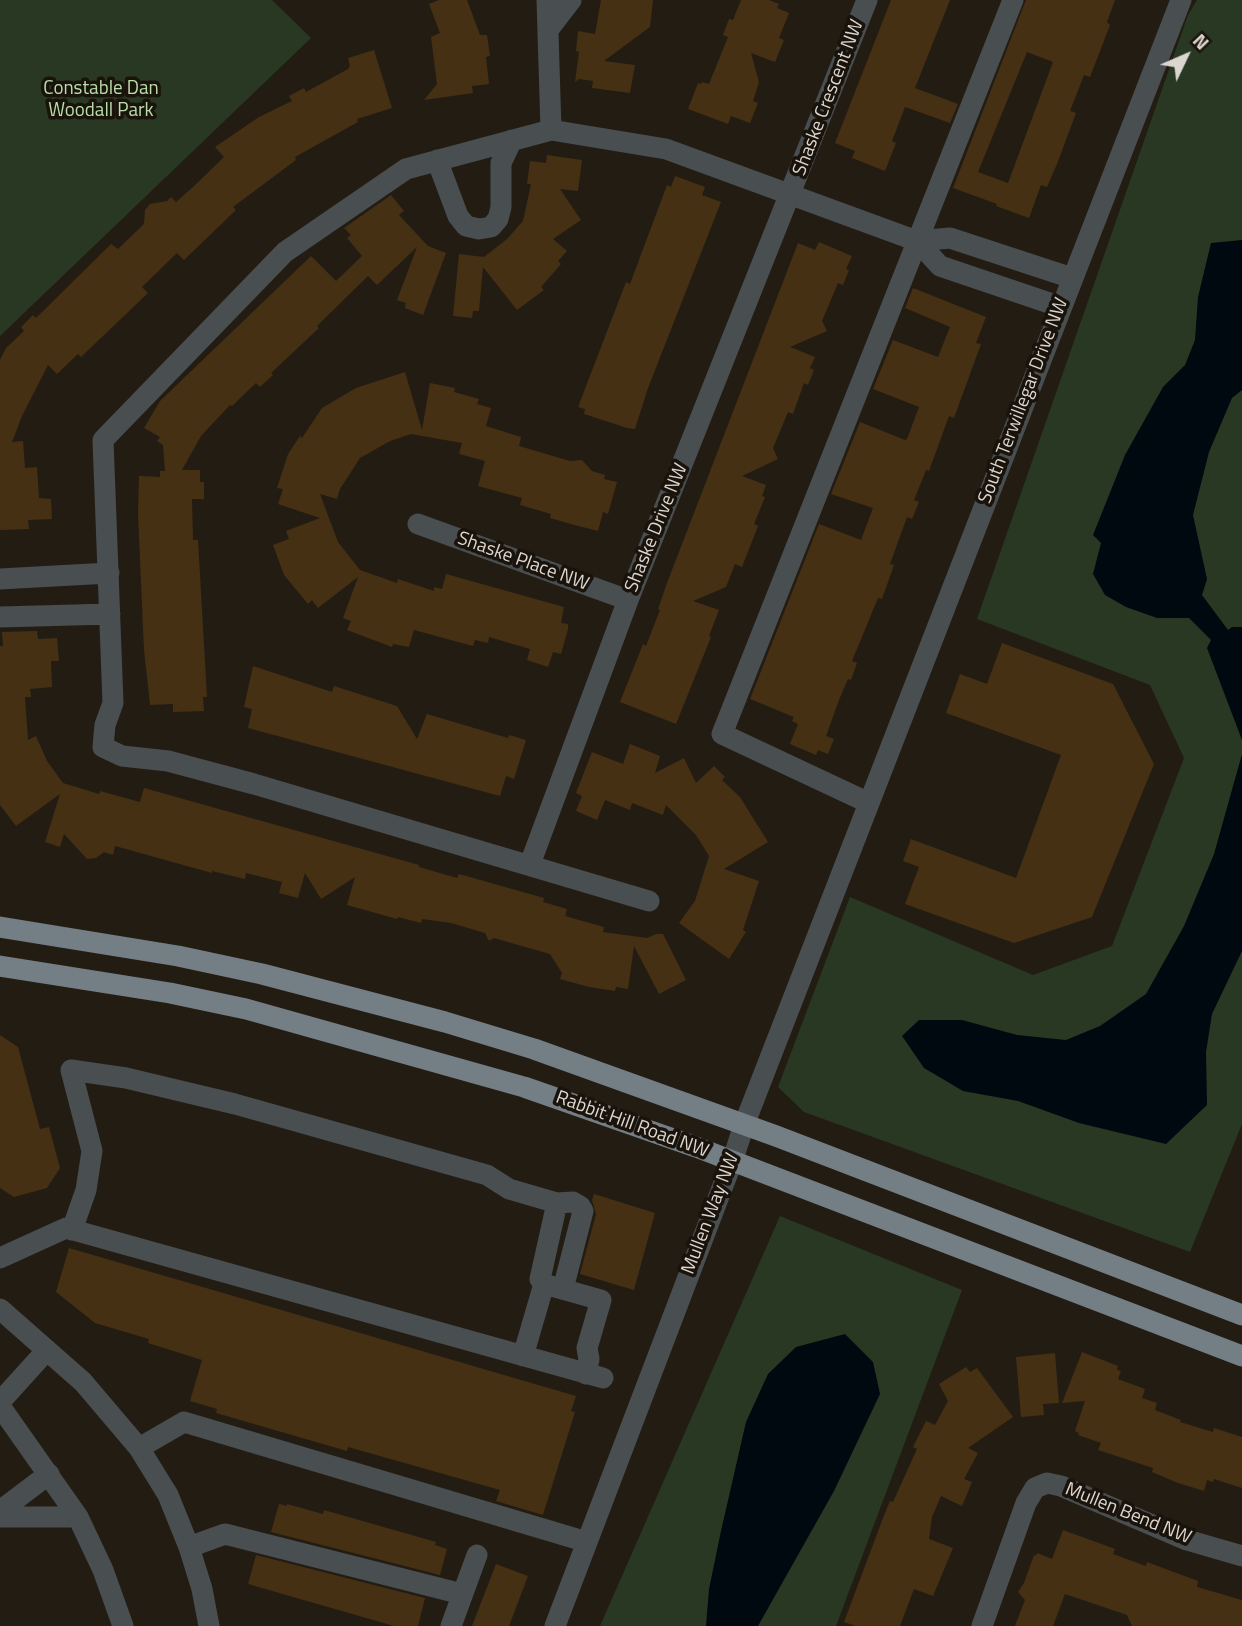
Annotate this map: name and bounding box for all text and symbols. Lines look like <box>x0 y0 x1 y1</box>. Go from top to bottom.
street label: Shaske Crescent NW <box>789 17 869 179</box>
north arrow <box>1151 21 1221 91</box>
text: N <box>1186 26 1216 56</box>
park label: Constable Dan Woodall Park <box>43 78 159 122</box>
street label: South Terwillegar Drive NW <box>974 295 1074 507</box>
street label: Shaske Drive NW <box>621 460 693 596</box>
street label: Shaske Place NW <box>454 528 592 596</box>
street label: Rabbit Hill Road NW <box>552 1087 712 1163</box>
street label: Mullen Way NW <box>677 1150 745 1278</box>
street label: Mullen Bend NW <box>1062 1478 1194 1550</box>

